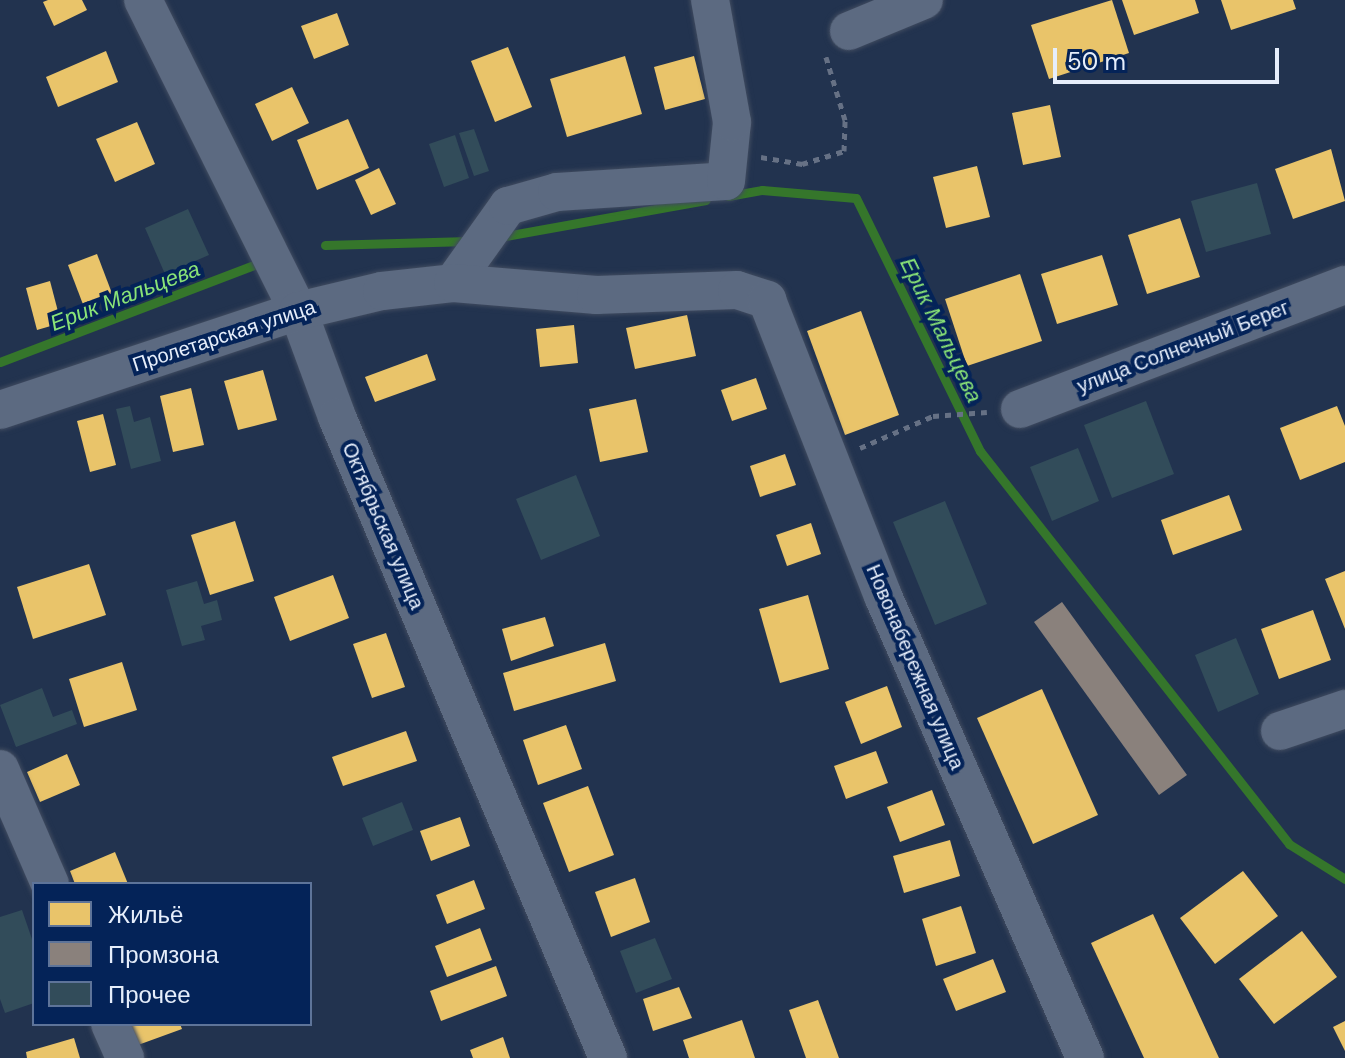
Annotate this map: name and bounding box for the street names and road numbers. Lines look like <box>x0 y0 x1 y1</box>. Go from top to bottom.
street label: Пролетарская улица <box>129 295 319 377</box>
street label: улица Солнечный Берег <box>1074 296 1292 398</box>
street label: Октябрьская улица <box>337 439 429 613</box>
street label: Новонабережная улица <box>861 561 969 773</box>

